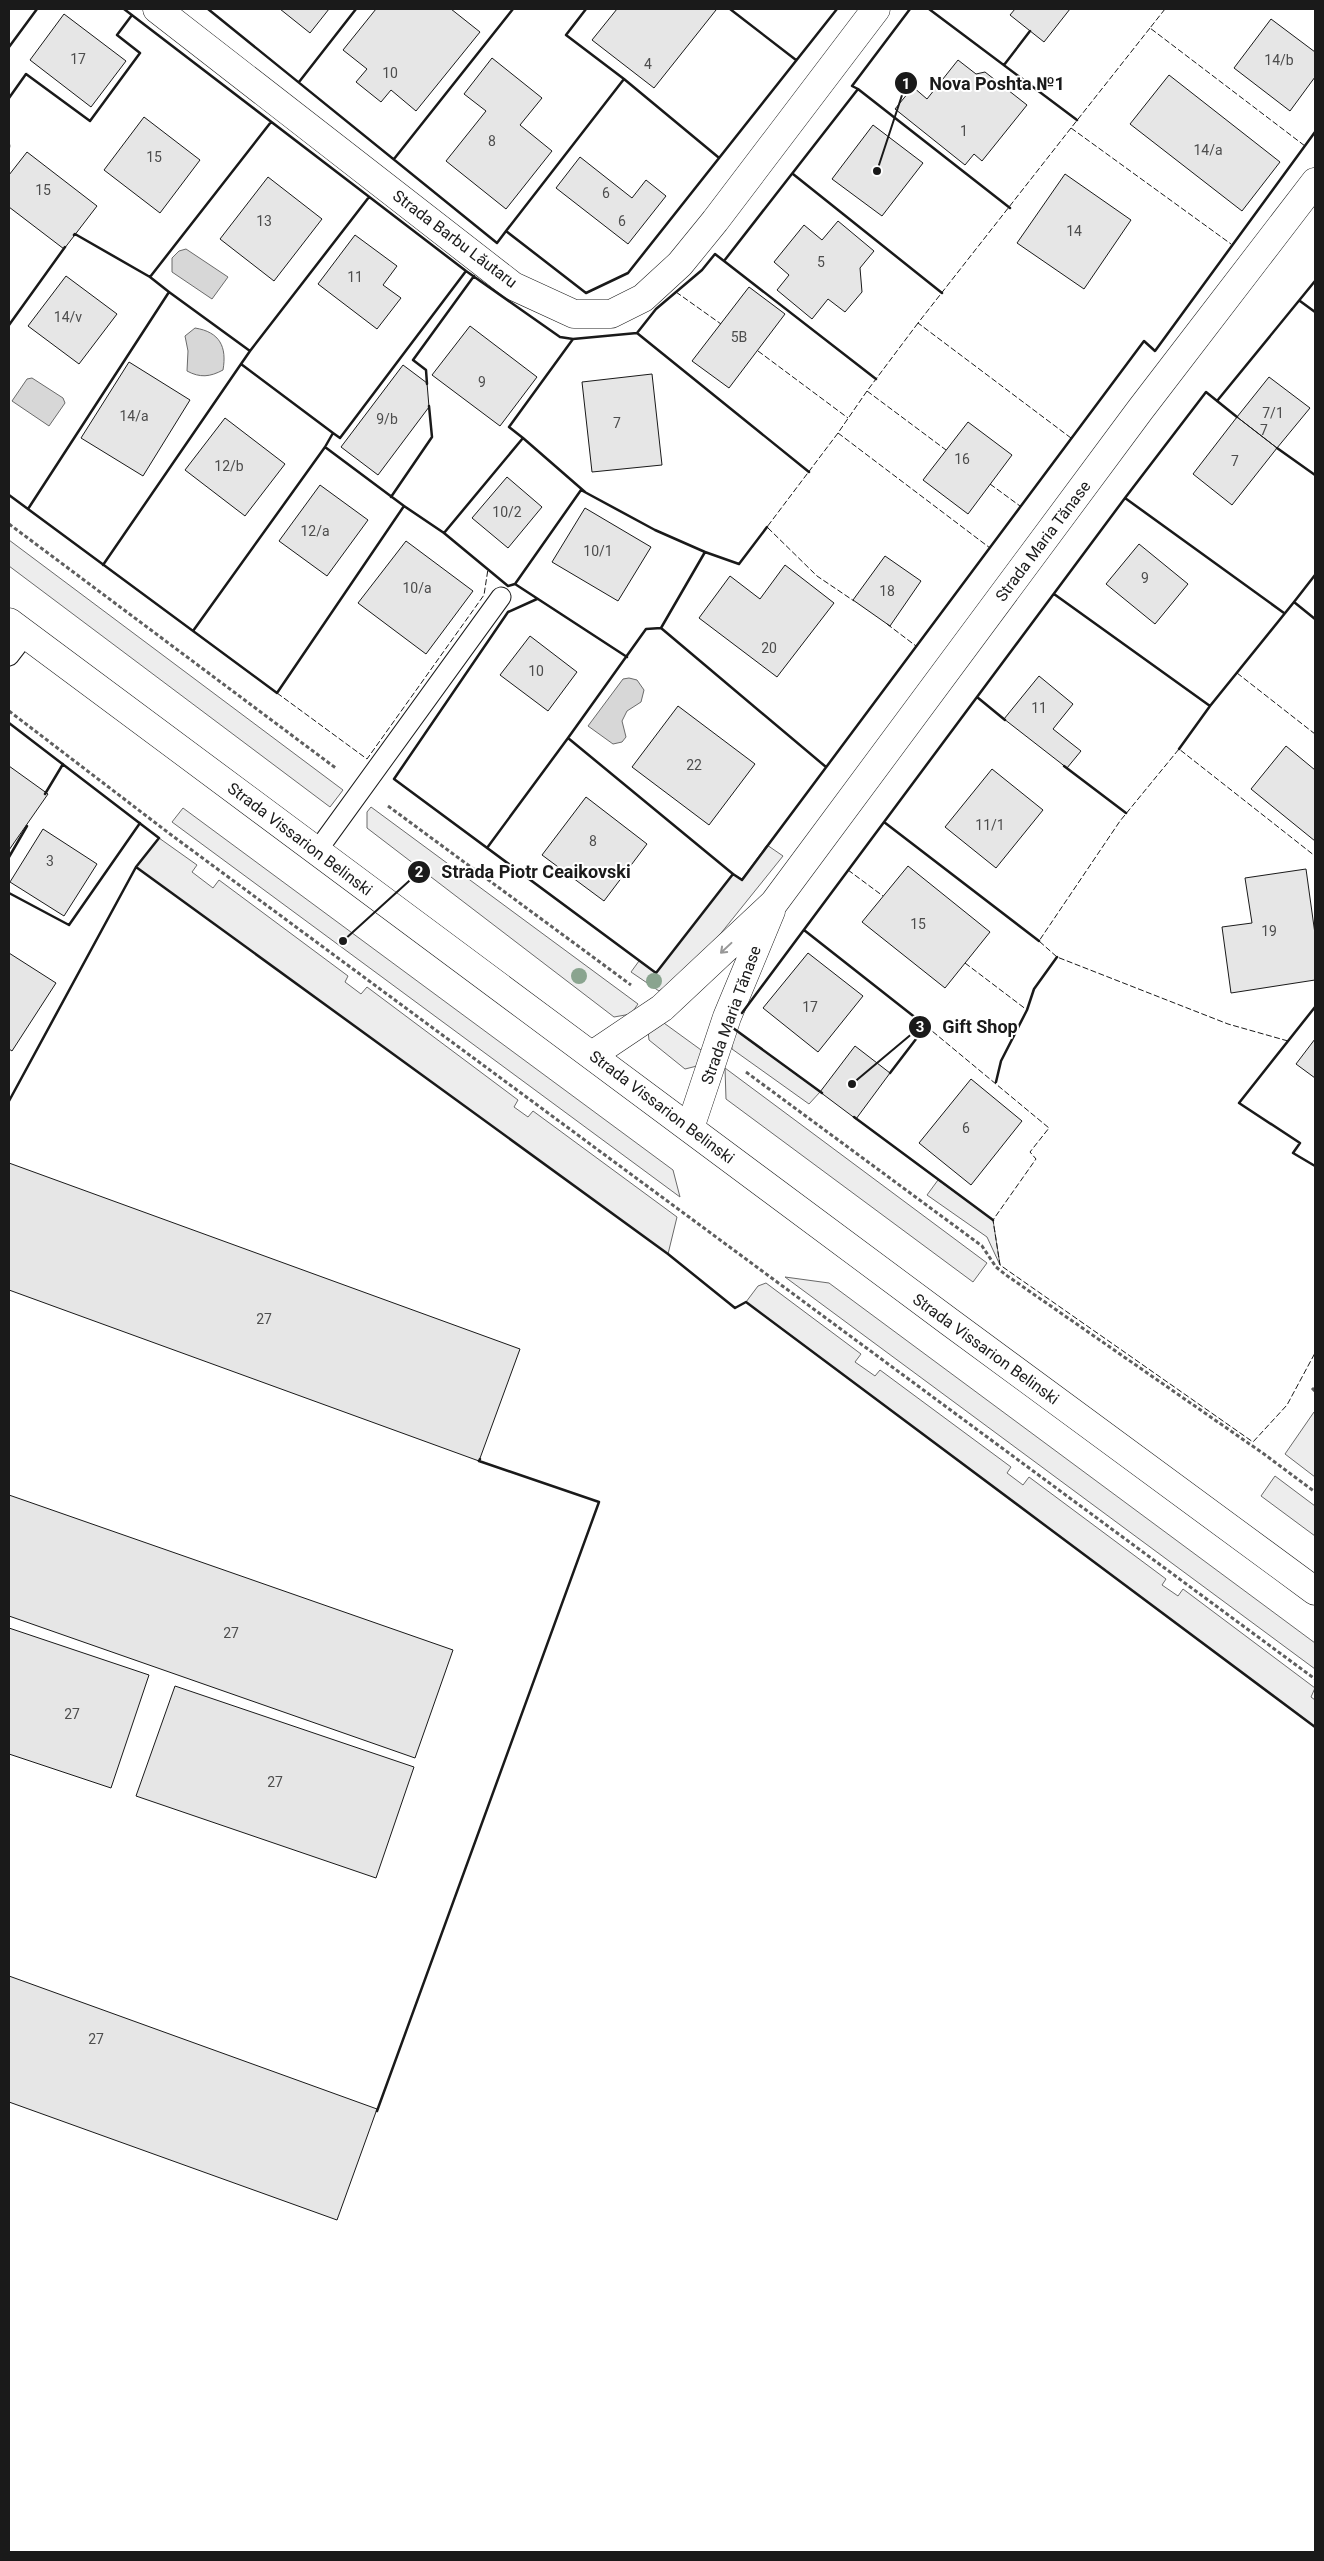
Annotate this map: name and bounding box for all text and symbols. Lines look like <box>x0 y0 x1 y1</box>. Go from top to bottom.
house number: 17 <box>70 51 86 67</box>
house number: 14/b <box>1264 52 1294 68</box>
house number: 4 <box>644 56 652 72</box>
house number: 10 <box>382 65 398 81</box>
callout: Nova Poshta №1 <box>894 67 1075 100</box>
text: Nova Poshta №1 <box>929 73 1065 94</box>
text: 1 <box>902 75 910 93</box>
house number: 1 <box>960 123 968 139</box>
house number: 8 <box>488 133 496 149</box>
house number: 14/a <box>1193 142 1223 158</box>
house number: 15 <box>146 149 162 165</box>
house number: 15 <box>35 182 51 198</box>
house number: 6 <box>602 185 610 201</box>
street label: Strada Barbu Lăutaru <box>389 186 521 292</box>
house number: 13 <box>256 213 272 229</box>
house number: 6 <box>618 213 626 229</box>
house number: 14 <box>1066 223 1082 239</box>
house number: 5 <box>817 254 825 270</box>
house number: 11 <box>347 269 363 285</box>
house number: 14/v <box>54 309 82 325</box>
house number: 5B <box>731 329 747 345</box>
house number: 9 <box>478 374 486 390</box>
house number: 7/1 <box>1262 405 1284 421</box>
house number: 14/a <box>119 408 149 424</box>
house number: 9/b <box>376 411 398 427</box>
house number: 7 <box>613 415 621 431</box>
house number: 7 <box>1260 422 1268 438</box>
house number: 16 <box>954 451 970 467</box>
house number: 7 <box>1231 453 1239 469</box>
house number: 12/b <box>214 458 244 474</box>
street label: Strada Maria Tănase <box>991 477 1095 605</box>
house number: 10/2 <box>492 504 522 520</box>
house number: 12/a <box>300 523 330 539</box>
house number: 10/1 <box>583 543 613 559</box>
house number: 9 <box>1141 570 1149 586</box>
house number: 10/a <box>402 580 432 596</box>
house number: 18 <box>879 583 895 599</box>
house number: 20 <box>761 640 777 656</box>
house number: 10 <box>528 663 544 679</box>
house number: 11 <box>1031 700 1047 716</box>
house number: 22 <box>686 757 702 773</box>
street label: Strada Vissarion Belinski <box>224 778 376 900</box>
house number: 11/1 <box>975 817 1005 833</box>
house number: 8 <box>589 833 597 849</box>
house number: 3 <box>46 853 54 869</box>
callout: Strada Piotr Ceaikovski <box>407 856 641 889</box>
text: Strada Piotr Ceaikovski <box>441 861 631 882</box>
text: 2 <box>415 863 424 881</box>
house number: 15 <box>910 916 926 932</box>
house number: 19 <box>1261 923 1277 939</box>
one-way arrow <box>720 942 732 954</box>
street label: Strada Maria Tănase <box>697 943 765 1087</box>
house number: 17 <box>802 999 818 1015</box>
callout: Gift Shop <box>907 1010 1028 1043</box>
text: Gift Shop <box>942 1016 1018 1037</box>
text: 3 <box>916 1018 924 1036</box>
street label: Strada Vissarion Belinski <box>586 1046 738 1168</box>
house number: 6 <box>962 1120 970 1136</box>
street label: Strada Vissarion Belinski <box>909 1290 1063 1408</box>
house number: 27 <box>256 1311 272 1327</box>
house number: 27 <box>223 1625 239 1641</box>
house number: 27 <box>64 1706 80 1722</box>
house number: 27 <box>267 1774 283 1790</box>
house number: 27 <box>88 2031 104 2047</box>

